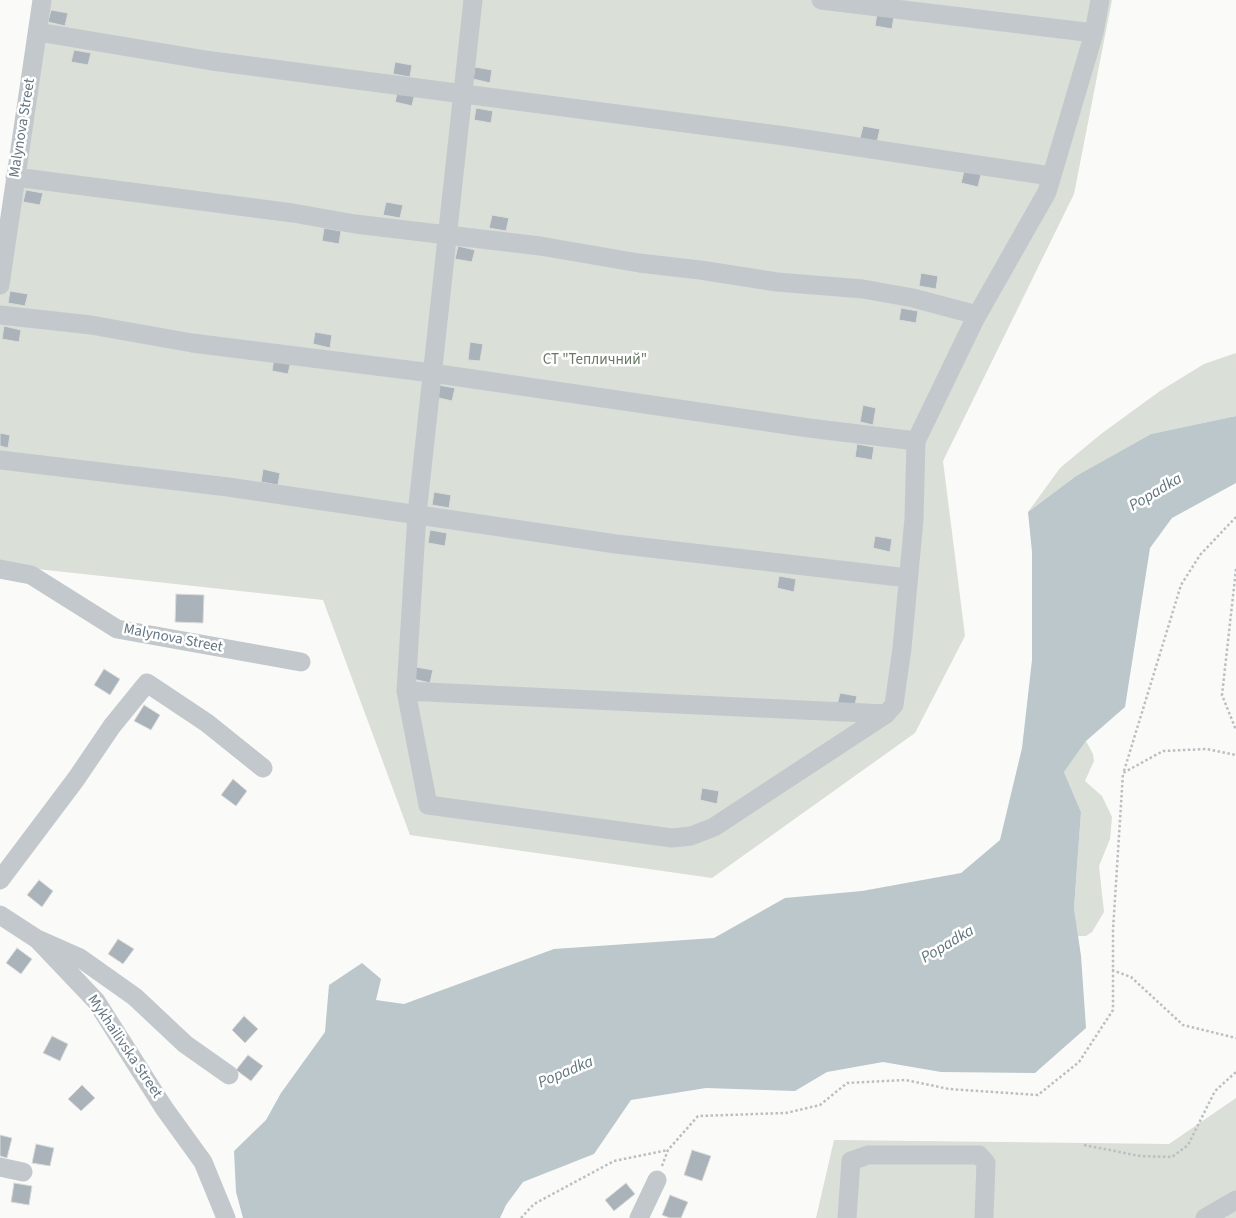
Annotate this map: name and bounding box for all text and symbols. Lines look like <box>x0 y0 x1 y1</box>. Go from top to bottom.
street label: Malynova Street <box>6 77 40 179</box>
park label: СТ "Тепличний" <box>543 352 647 370</box>
water label: Popadka <box>1126 470 1186 516</box>
street label: Malynova Street <box>122 621 224 657</box>
water label: Popadka <box>918 922 978 968</box>
street label: Mykhailivska Street <box>83 992 165 1102</box>
water label: Popadka <box>535 1053 597 1093</box>

